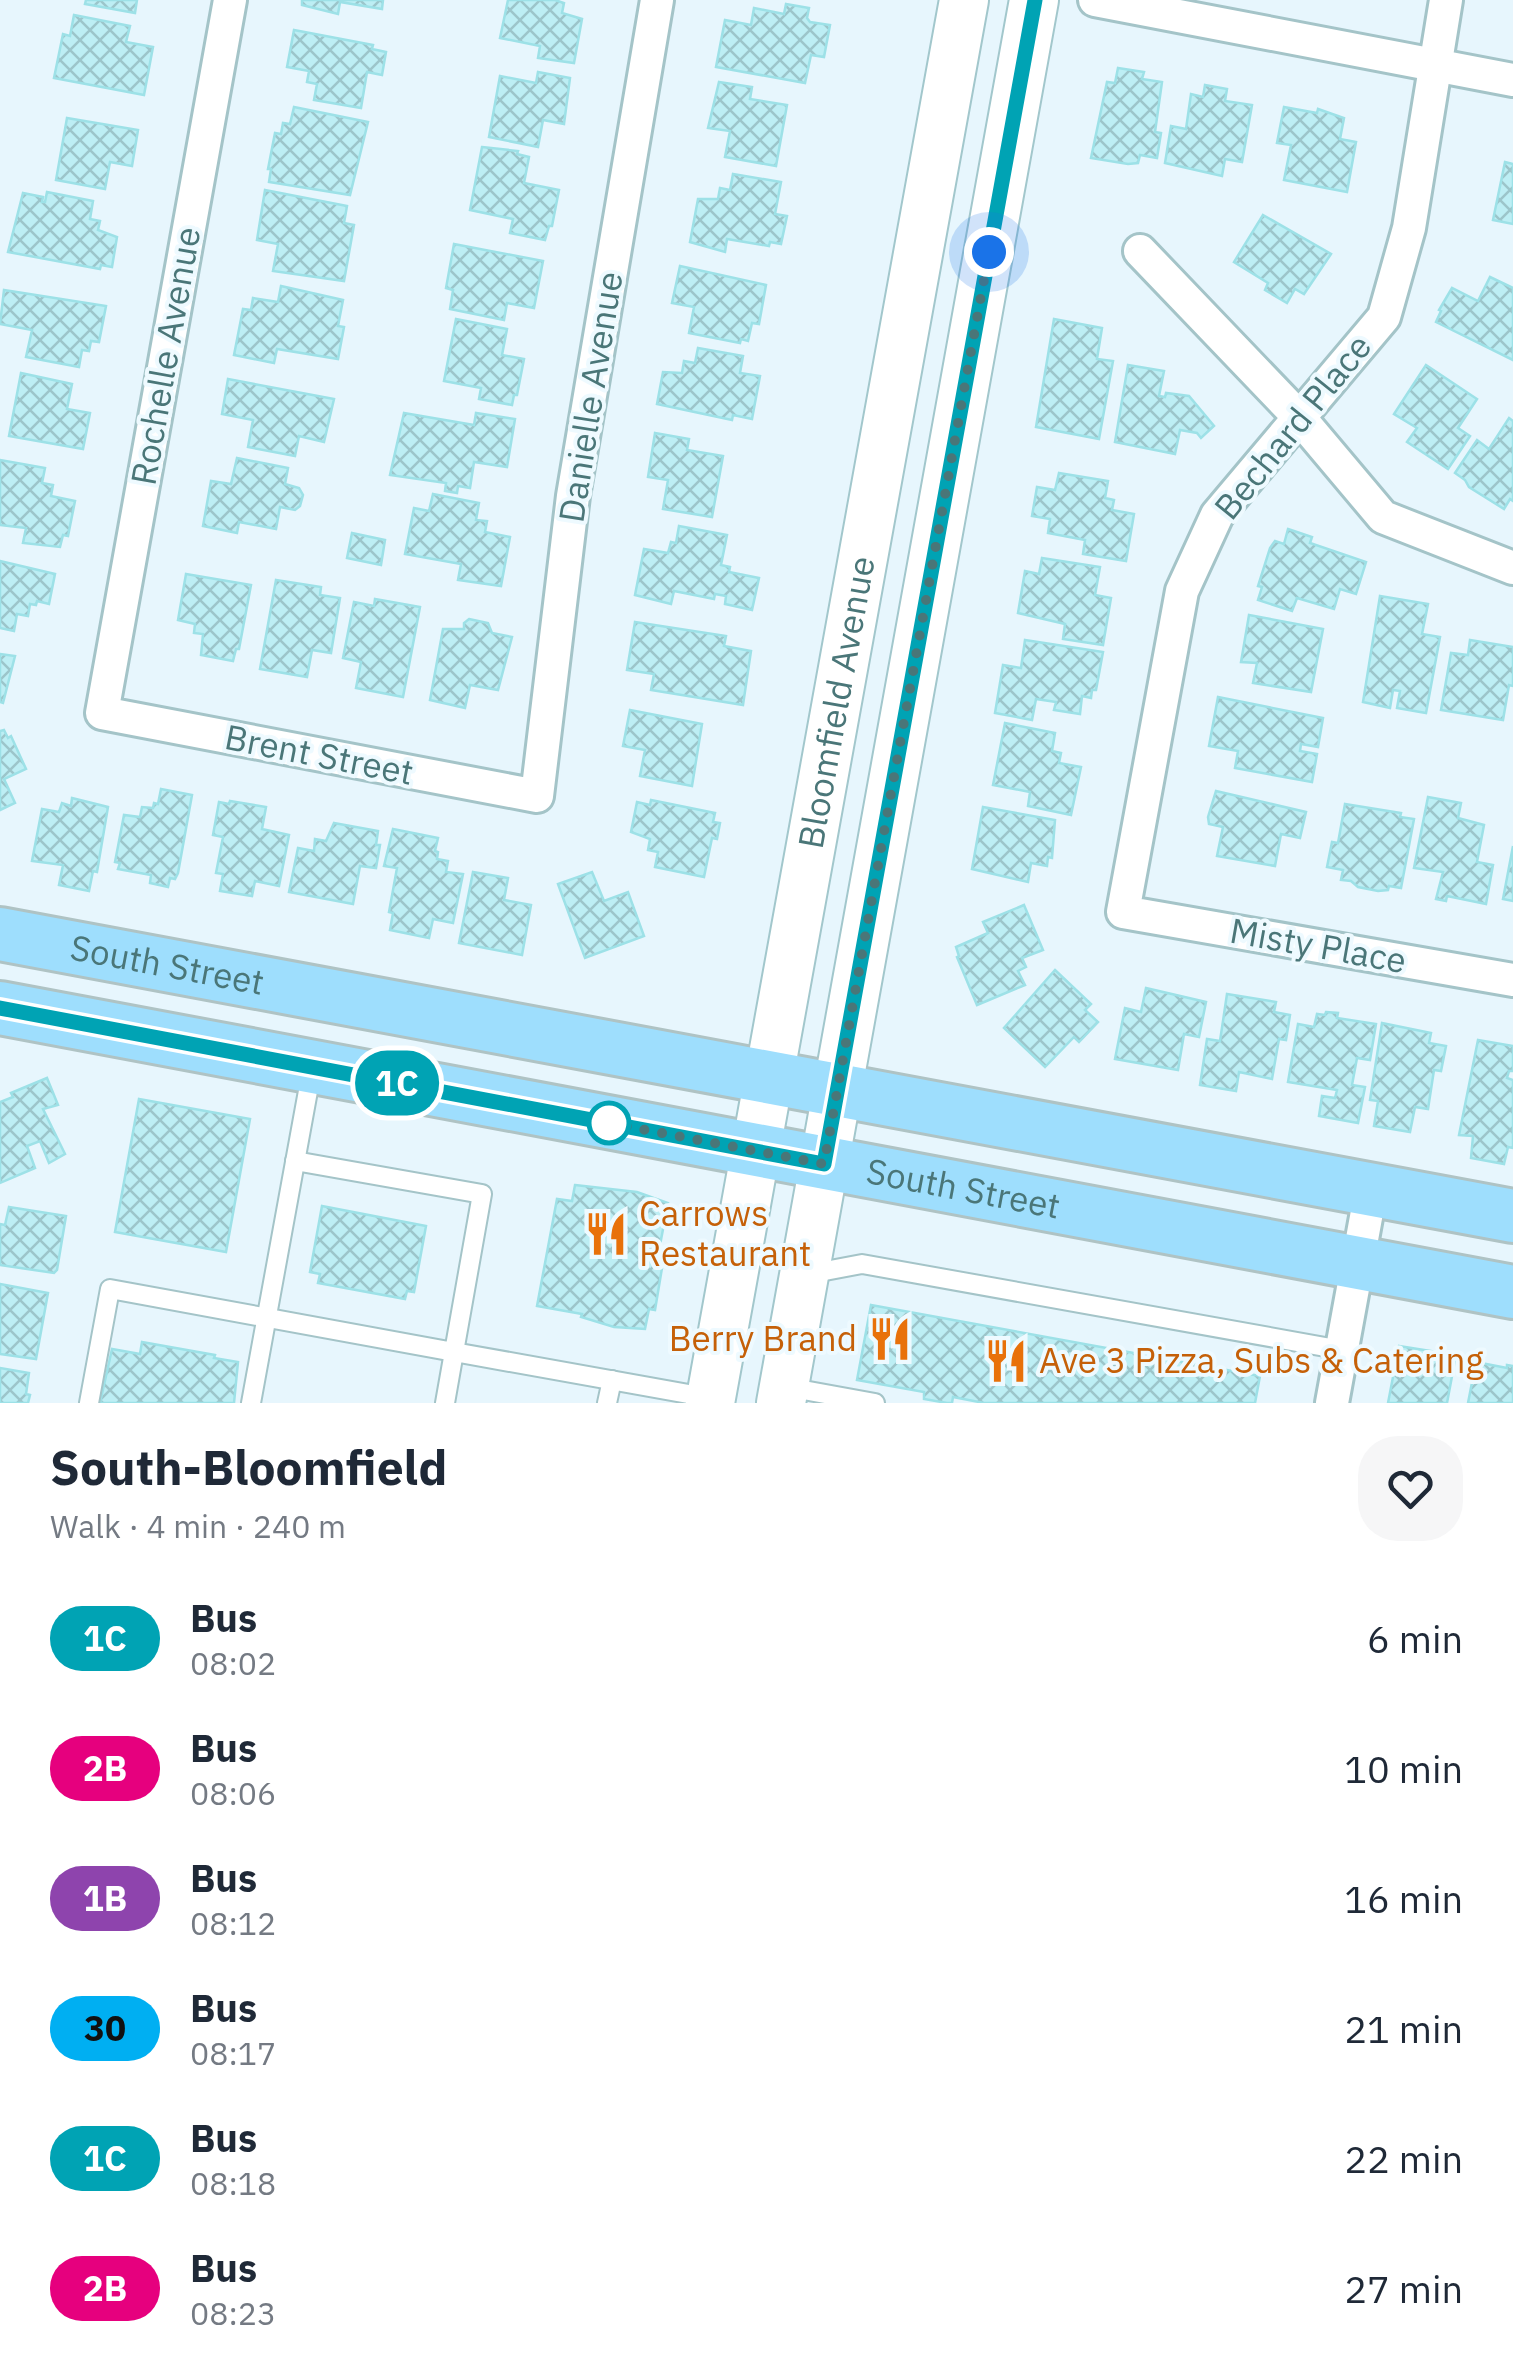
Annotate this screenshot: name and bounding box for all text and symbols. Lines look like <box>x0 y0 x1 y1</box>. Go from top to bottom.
street label: Rochelle Avenue <box>120 223 210 489</box>
your location <box>964 227 1014 277</box>
street label: Danielle Avenue <box>547 268 633 525</box>
street label: Bechard Place <box>1203 324 1381 528</box>
street label: Bloomfield Avenue <box>787 552 885 852</box>
street label: Brent Street <box>221 713 417 795</box>
street label: Misty Place <box>1227 907 1410 983</box>
street label: South Street <box>67 924 268 1005</box>
line badge: 1C <box>352 1050 442 1116</box>
text: 1C <box>375 1060 419 1106</box>
unlabelled marker <box>588 1102 630 1144</box>
street label: South Street <box>863 1147 1064 1229</box>
place label: Carrows Restaurant <box>639 1190 811 1276</box>
restaurant icon: Carrows Restaurant <box>582 1210 630 1258</box>
place label: Berry Brand <box>669 1315 857 1361</box>
restaurant icon: Berry Brand <box>866 1315 914 1363</box>
restaurant icon: Ave 3 Pizza, Subs & Catering <box>982 1337 1030 1385</box>
place label: Ave 3 Pizza, Subs & Catering <box>1039 1337 1484 1383</box>
text: South-Bloomfield <box>50 1436 447 1498</box>
button: heart <box>1358 1436 1463 1541</box>
text: Walk · 4 min · 240 m <box>50 1505 346 1547</box>
text: Bus <box>190 1593 257 1642</box>
text: 6 min <box>1367 1614 1463 1663</box>
text: 1C <box>83 1615 127 1661</box>
text: 08:02 <box>190 1642 276 1684</box>
text: Bus <box>190 1723 257 1772</box>
text: 10 min <box>1344 1744 1463 1793</box>
text: 2B <box>83 1745 127 1791</box>
text: 08:06 <box>190 1772 276 1814</box>
text: Bus <box>190 1853 257 1902</box>
text: 16 min <box>1344 1874 1463 1923</box>
text: 1B <box>83 1875 127 1921</box>
text: 08:12 <box>190 1902 276 1944</box>
text: Bus <box>190 1983 257 2032</box>
text: 21 min <box>1344 2004 1463 2053</box>
text: 30 <box>84 2005 126 2051</box>
text: 08:17 <box>190 2032 276 2074</box>
text: Bus <box>190 2113 257 2162</box>
text: 22 min <box>1344 2134 1463 2183</box>
text: 1C <box>83 2135 127 2181</box>
text: 08:18 <box>190 2162 276 2204</box>
text: Bus <box>190 2243 257 2292</box>
text: 27 min <box>1344 2264 1463 2313</box>
text: 2B <box>83 2265 127 2311</box>
text: 08:23 <box>190 2292 276 2334</box>

